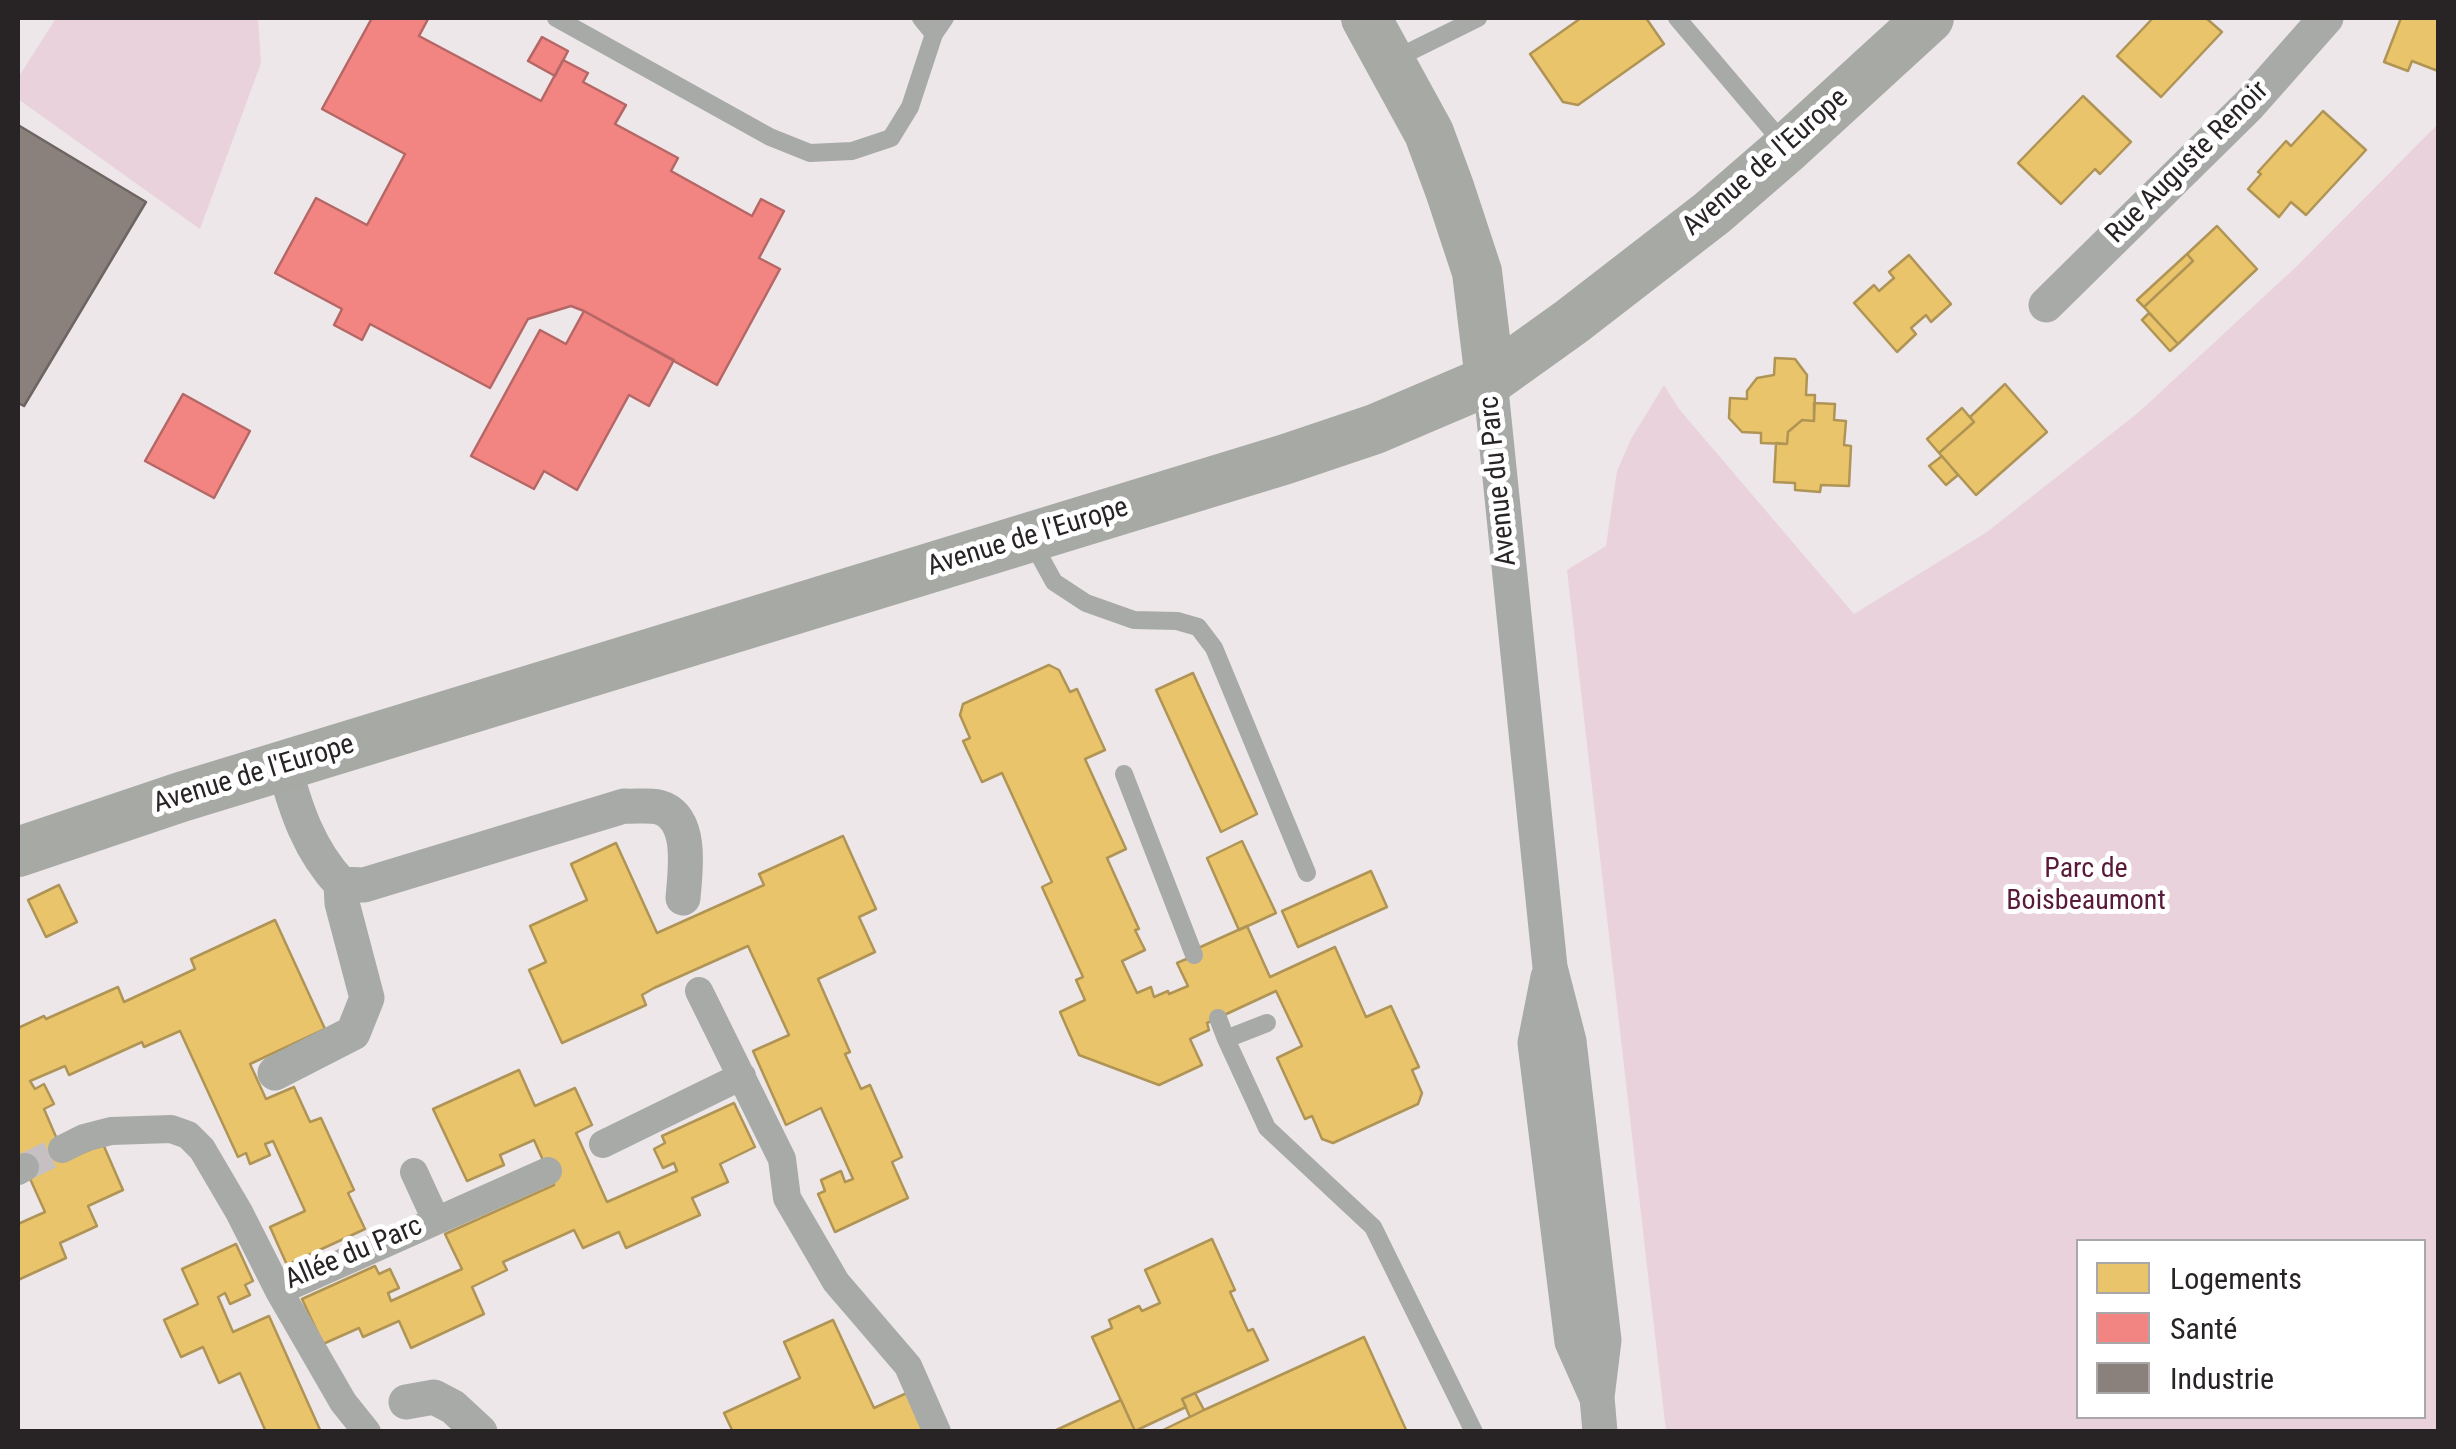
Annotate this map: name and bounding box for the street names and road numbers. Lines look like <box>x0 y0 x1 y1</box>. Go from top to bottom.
street label: Rue Auguste Renoir <box>2100 75 2276 251</box>
street label: Avenue de l'Europe <box>1676 82 1856 244</box>
street label: Avenue du Parc <box>1473 394 1525 568</box>
street label: Avenue de l'Europe <box>924 491 1132 585</box>
street label: Avenue de l'Europe <box>150 728 358 822</box>
street label: Allée du Parc <box>280 1210 428 1298</box>

